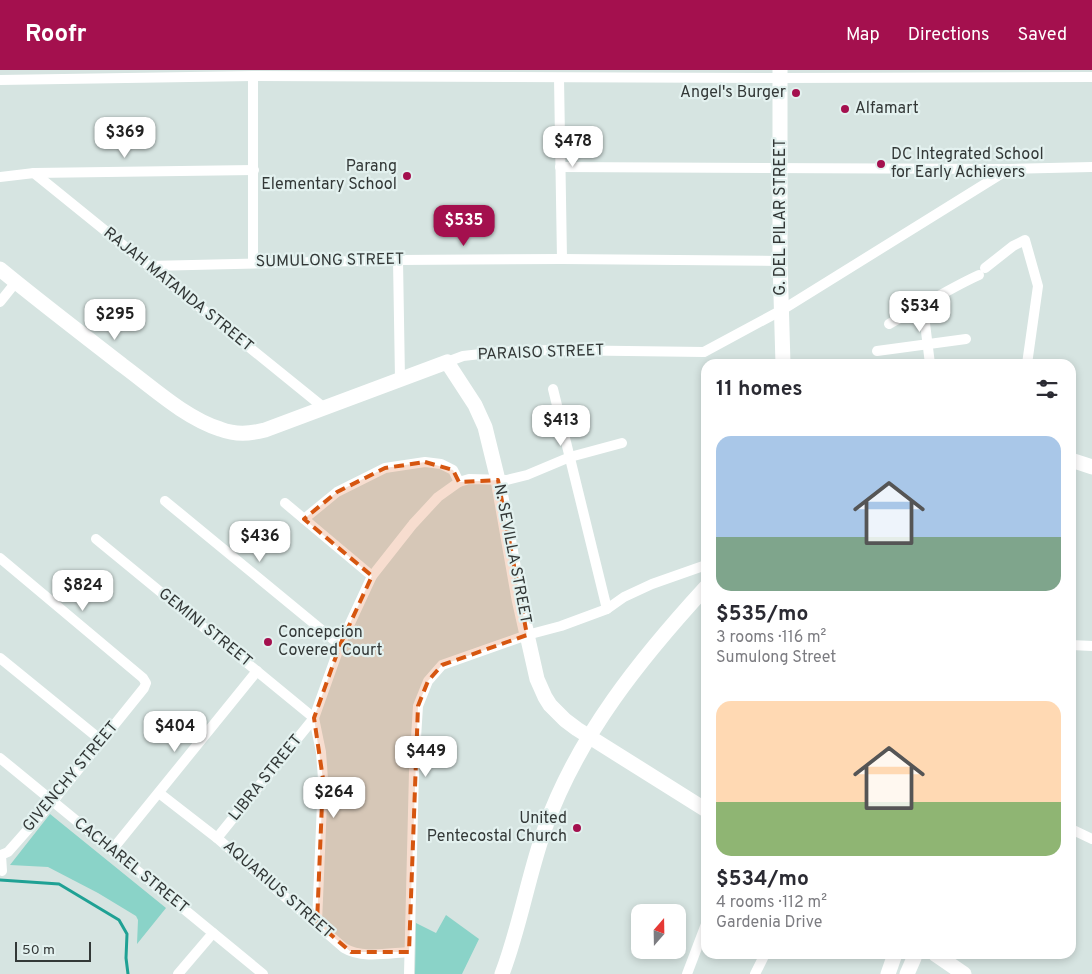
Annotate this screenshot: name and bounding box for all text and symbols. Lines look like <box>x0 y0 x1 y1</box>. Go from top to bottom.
text: Roofr <box>25 20 87 50</box>
text: Map <box>846 24 880 47</box>
text: Directions <box>908 24 990 47</box>
text: Saved <box>1018 24 1067 47</box>
place label: Angel's Burger <box>680 83 786 103</box>
marker: Angel's Burger <box>790 87 802 99</box>
place label: Alfamart <box>855 99 919 119</box>
marker: Alfamart <box>839 103 851 115</box>
pin: $369 <box>95 116 155 159</box>
text: $369 <box>106 123 144 143</box>
pin: $478 <box>543 126 603 168</box>
text: $478 <box>554 132 592 152</box>
street label: G. DEL PILAR STREET <box>771 138 791 296</box>
place label: DC Integrated School for Early Achievers <box>891 145 1044 183</box>
place label: Parang Elementary School <box>261 157 397 195</box>
marker: DC Integrated School for Early Achievers <box>875 158 887 170</box>
marker: Parang Elementary School <box>401 170 413 182</box>
pin: $535 <box>434 204 494 247</box>
text: $535 <box>445 211 483 231</box>
street label: RAJAH MATANDA STREET <box>99 223 257 357</box>
street label: SUMULONG STREET <box>255 250 405 272</box>
pin: $534 <box>890 290 950 333</box>
text: $534 <box>900 297 940 317</box>
pin: $295 <box>85 298 145 341</box>
text: $295 <box>95 305 135 325</box>
street label: PARAISO STREET <box>477 341 605 365</box>
icon: filters <box>1033 375 1061 403</box>
text: 11 homes <box>716 376 803 403</box>
pin: $413 <box>531 404 591 447</box>
text: $413 <box>543 411 579 431</box>
icon: home <box>844 468 934 558</box>
street label: N. SEVILLA STREET <box>489 482 535 626</box>
pin: $436 <box>230 520 290 563</box>
text: $436 <box>240 527 280 547</box>
pin: $824 <box>53 570 113 612</box>
text: $824 <box>63 576 103 596</box>
street label: GEMINI STREET <box>154 584 256 672</box>
text: $535/mo <box>716 601 808 628</box>
place label: Concepcion Covered Court <box>278 623 383 661</box>
text: 3 rooms · 116 m² <box>716 628 826 648</box>
marker: Concepcion Covered Court <box>262 636 274 648</box>
text: Sumulong Street <box>716 648 836 668</box>
pin: $404 <box>145 710 205 753</box>
text: $404 <box>155 717 195 737</box>
street label: GIVENCHY STREET <box>19 718 123 836</box>
street label: LIBRA STREET <box>225 731 307 825</box>
icon: home <box>844 733 934 823</box>
pin: $449 <box>396 736 456 778</box>
text: $449 <box>406 742 446 762</box>
pin: $264 <box>304 776 364 819</box>
text: $264 <box>314 783 354 803</box>
place label: United Pentecostal Church <box>427 809 567 847</box>
street label: CACHAREL STREET <box>70 814 192 918</box>
marker: United Pentecostal Church <box>571 822 583 834</box>
street label: AQUARIUS STREET <box>219 837 337 943</box>
text: $534/mo <box>716 866 809 893</box>
text: 4 rooms · 112 m² <box>716 893 827 913</box>
north arrow <box>631 904 686 959</box>
map controls <box>631 904 686 959</box>
text: Gardenia Drive <box>716 913 822 933</box>
scale bar <box>15 939 91 962</box>
text: 50 m <box>22 942 55 959</box>

